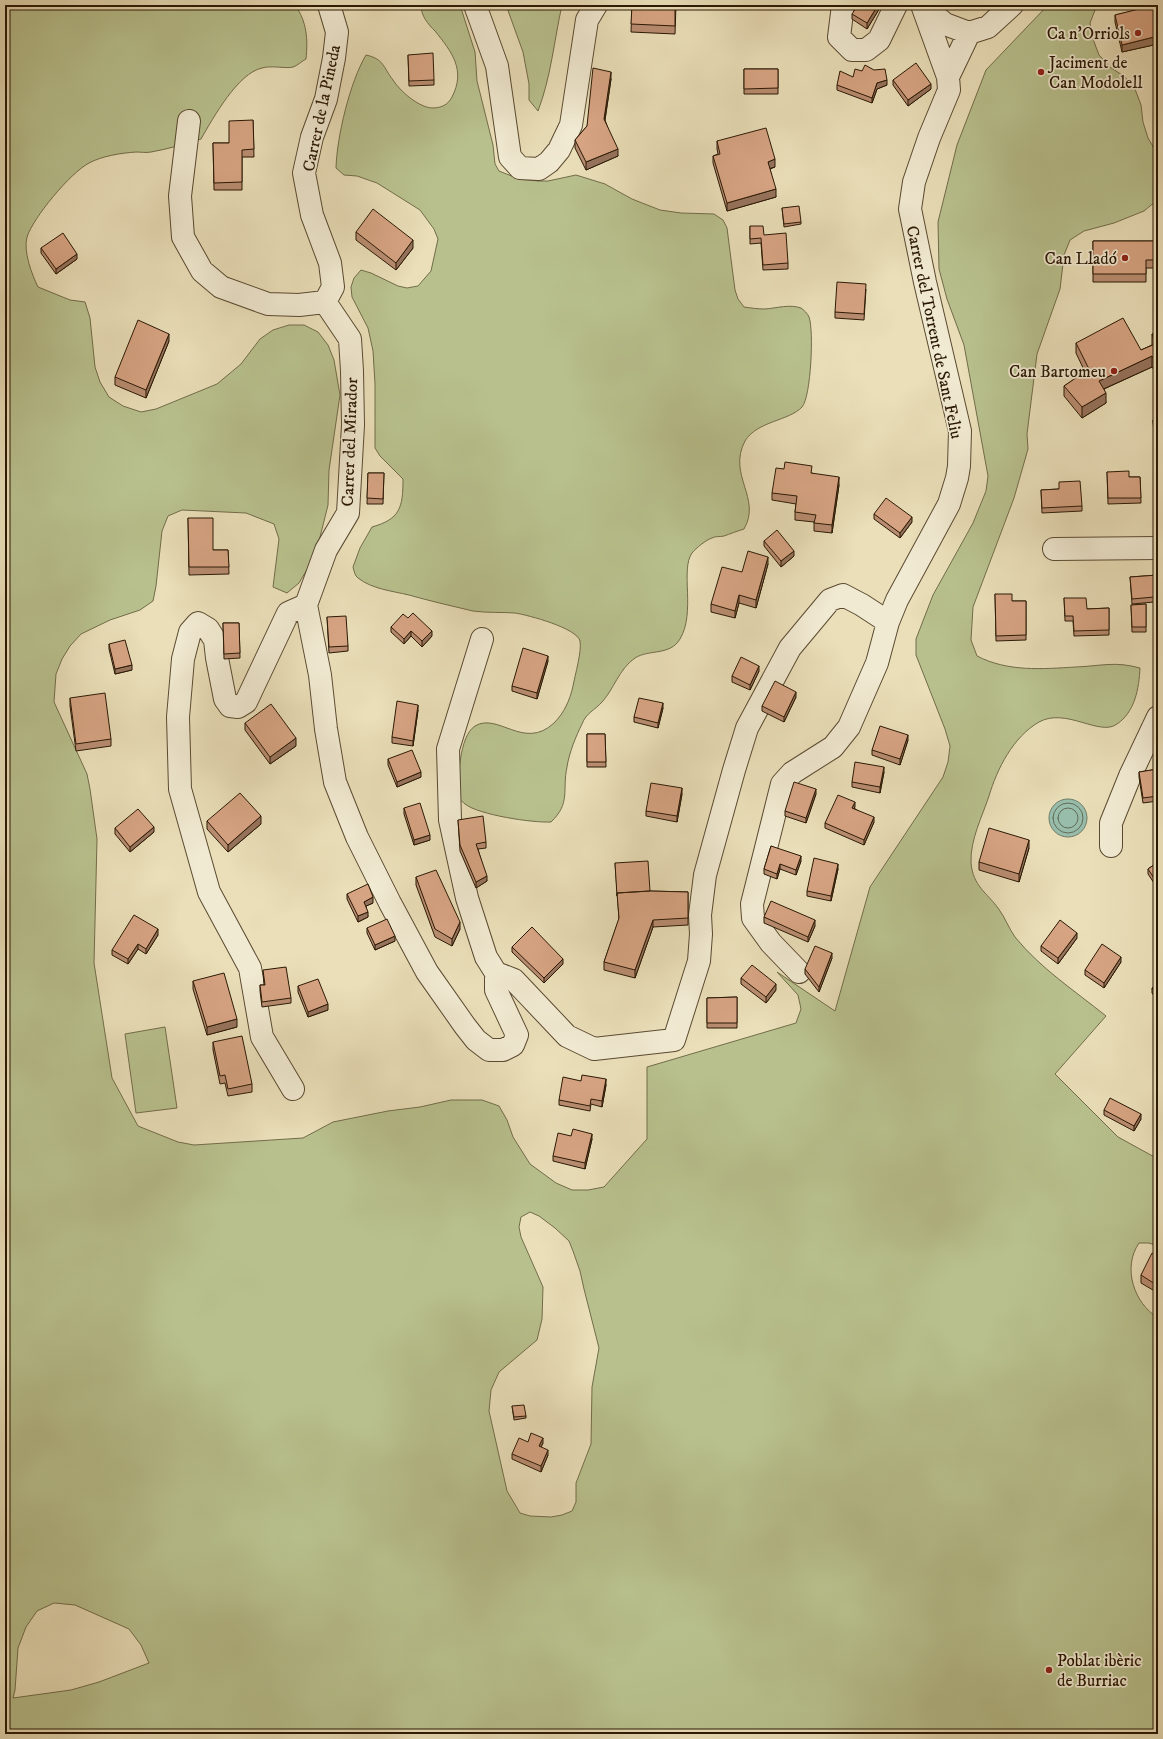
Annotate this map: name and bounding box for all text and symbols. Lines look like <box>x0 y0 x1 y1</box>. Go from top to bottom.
place label: Ca n'Orriols <box>1047 23 1130 45</box>
marker: Ca n'Orriols <box>1133 28 1143 38</box>
street label: Carrer de la Pineda <box>298 42 346 174</box>
place label: Jaciment de Can Modolell <box>1047 52 1143 94</box>
marker: Jaciment de Can Modolell <box>1036 67 1046 77</box>
street label: Carrer del Torrent de Sant Feliu <box>901 224 967 441</box>
place label: Can Lladó <box>1044 248 1117 270</box>
marker: Can Lladó <box>1120 253 1130 263</box>
place label: Can Bartomeu <box>1009 361 1106 383</box>
marker: Can Bartomeu <box>1109 366 1119 376</box>
street label: Carrer del Mirador <box>337 377 363 507</box>
place label: Poblat ibèric de Burriac <box>1057 1650 1142 1692</box>
marker: Poblat ibèric de Burriac <box>1044 1665 1054 1675</box>

